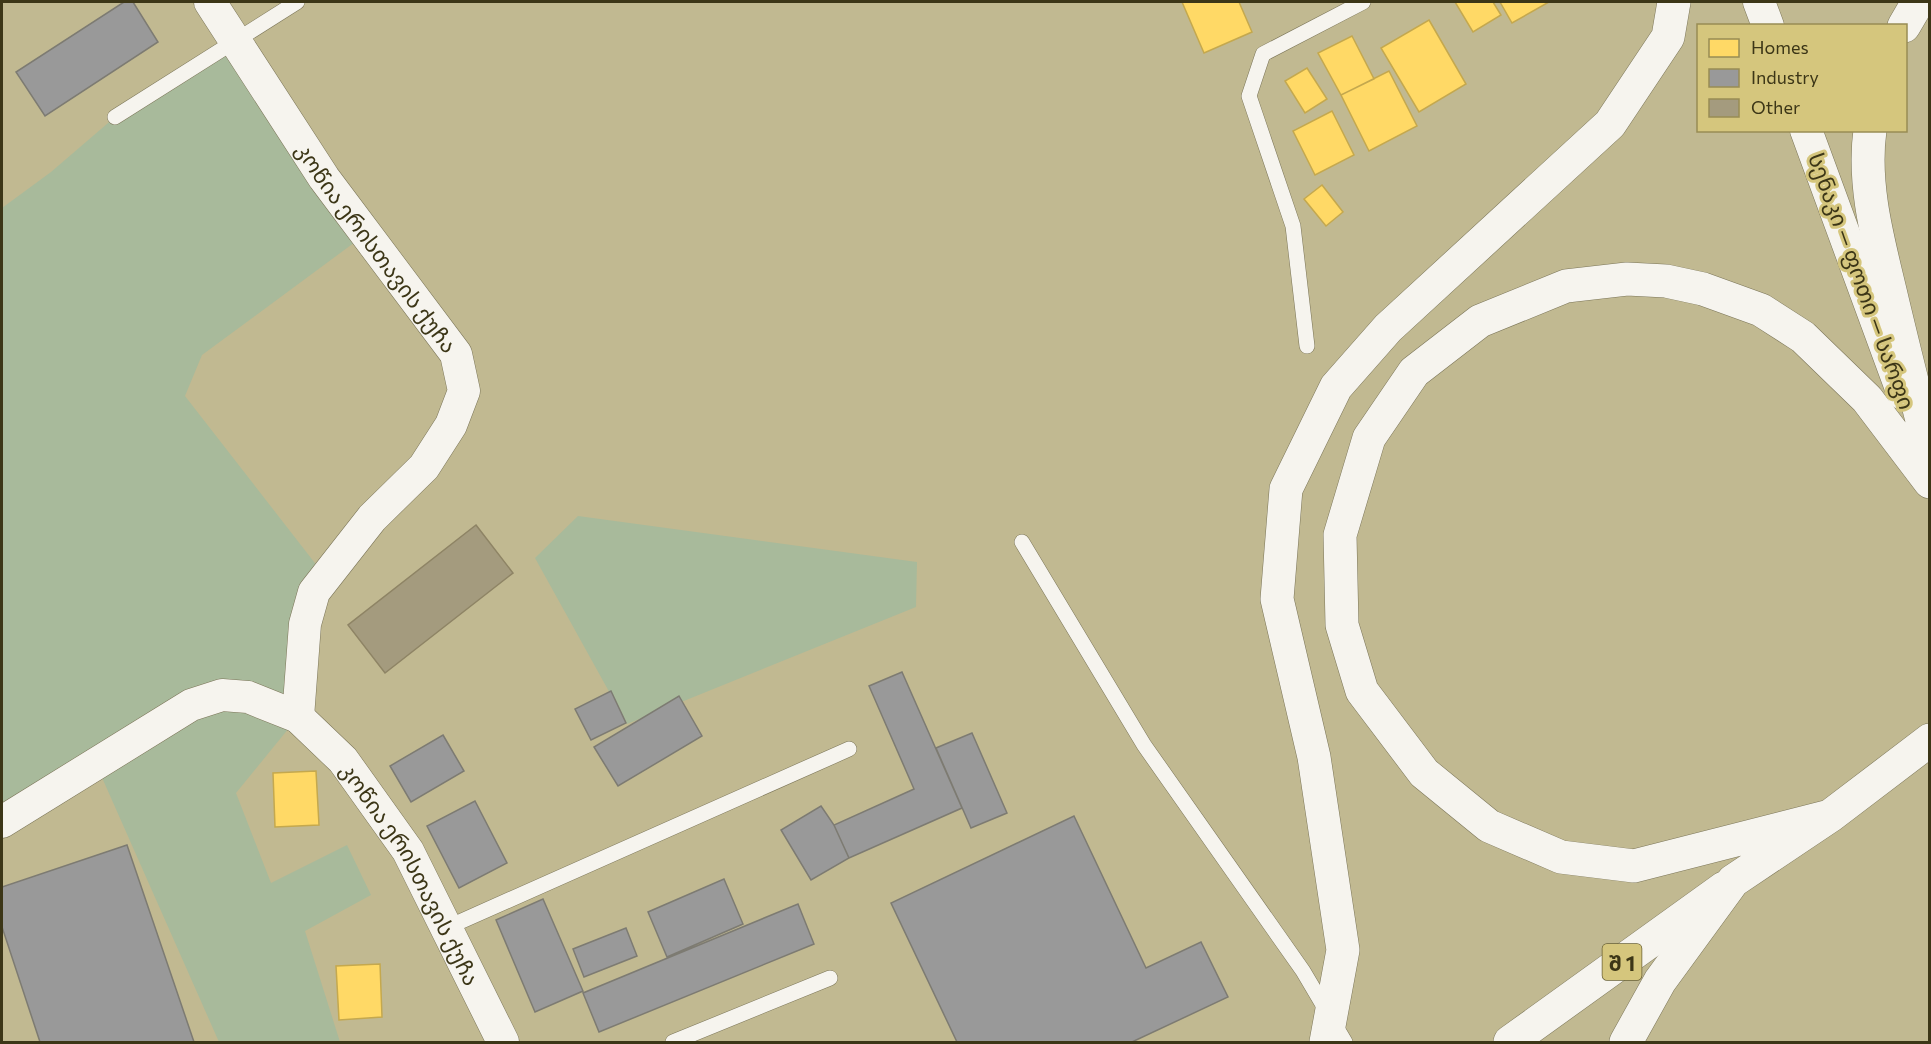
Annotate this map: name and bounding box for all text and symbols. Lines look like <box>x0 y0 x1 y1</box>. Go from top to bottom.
legend <box>1697 24 1907 132</box>
text: Homes <box>1751 36 1809 58</box>
text: Industry <box>1751 66 1819 88</box>
text: Other <box>1751 96 1800 118</box>
street label: კოწია ერისთავის ქუჩა <box>291 137 463 358</box>
street label: სენაკი — ფოთი — სარფი <box>1803 149 1921 413</box>
street label: კოწია ერისთავის ქუჩა <box>335 757 486 990</box>
road number: შ 1 <box>1602 944 1642 980</box>

